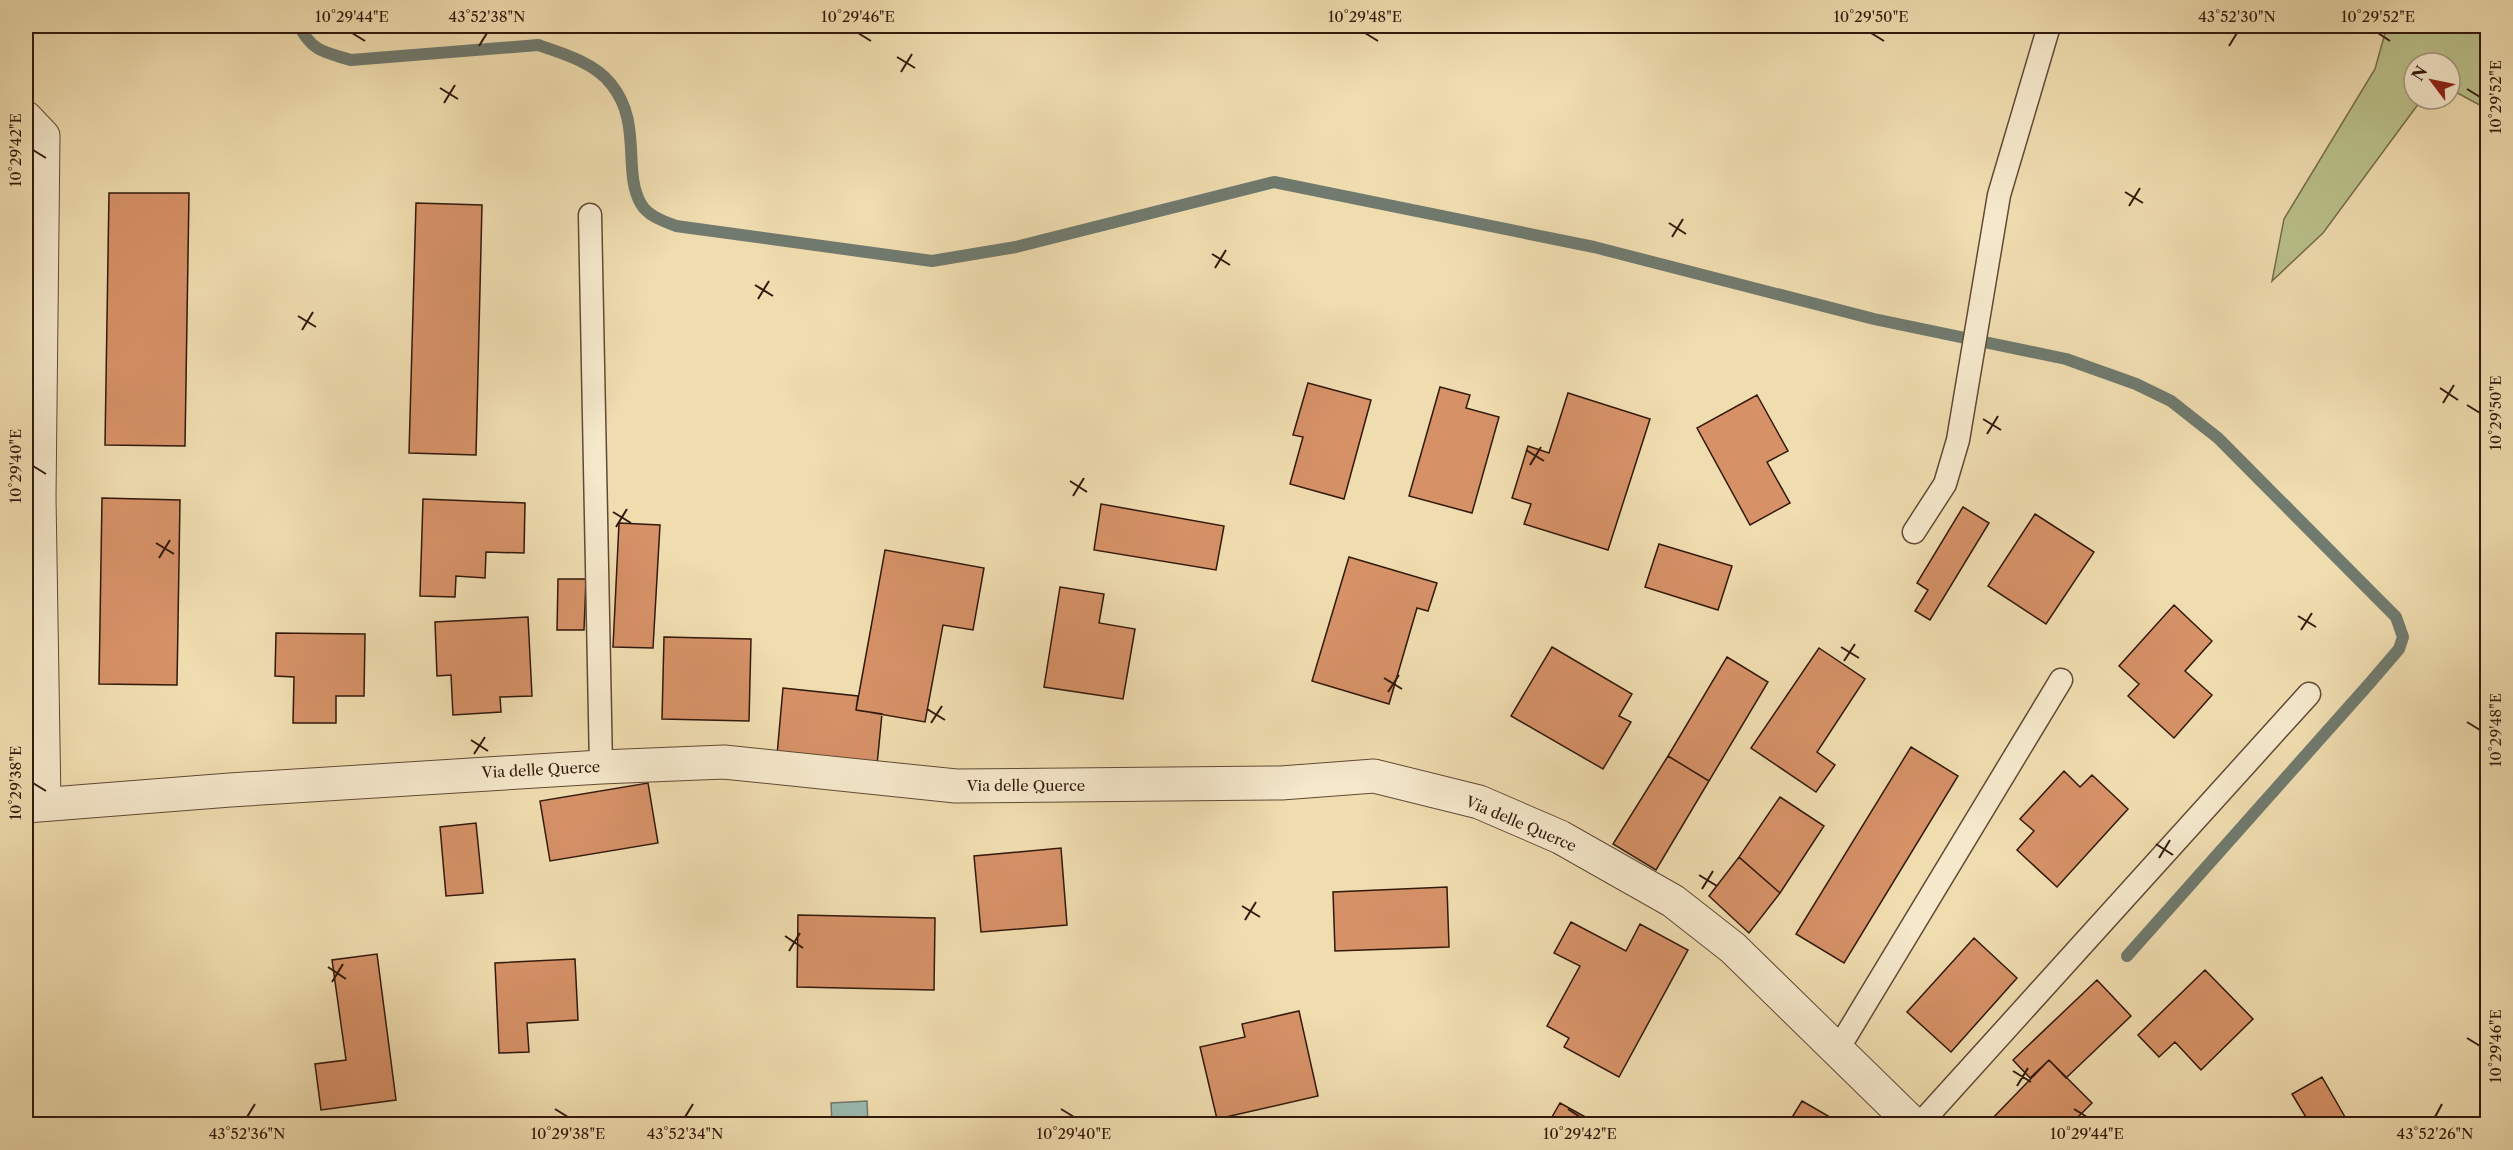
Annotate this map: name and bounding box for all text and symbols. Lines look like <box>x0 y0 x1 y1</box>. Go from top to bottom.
text: 10°29'44"E <box>315 7 389 26</box>
text: 43°52'38"N <box>449 7 525 26</box>
text: 10°29'46"E <box>821 7 895 26</box>
text: 10°29'48"E <box>1328 7 1402 26</box>
text: 10°29'50"E <box>1834 7 1908 26</box>
text: 43°52'30"N <box>2198 7 2276 26</box>
text: 10°29'52"E <box>2341 7 2415 26</box>
north arrow <box>2402 51 2462 111</box>
text: 10°29'52"E <box>2486 60 2505 134</box>
text: N <box>2407 62 2431 84</box>
text: 10°29'42"E <box>6 113 25 187</box>
text: 10°29'50"E <box>2486 376 2505 450</box>
text: 10°29'40"E <box>6 429 25 503</box>
text: 10°29'48"E <box>2486 693 2505 767</box>
text: 10°29'38"E <box>6 746 25 820</box>
street label: Via delle Querce <box>480 757 601 782</box>
street label: Via delle Querce <box>966 776 1085 795</box>
street label: Via delle Querce <box>1462 791 1579 855</box>
text: 10°29'46"E <box>2486 1009 2505 1083</box>
text: 43°52'36"N <box>209 1124 285 1143</box>
text: 10°29'38"E <box>531 1124 605 1143</box>
text: 43°52'34"N <box>647 1124 723 1143</box>
text: 10°29'40"E <box>1037 1124 1111 1143</box>
text: 10°29'42"E <box>1543 1124 1617 1143</box>
text: 10°29'44"E <box>2050 1124 2124 1143</box>
text: 43°52'26"N <box>2397 1124 2473 1143</box>

